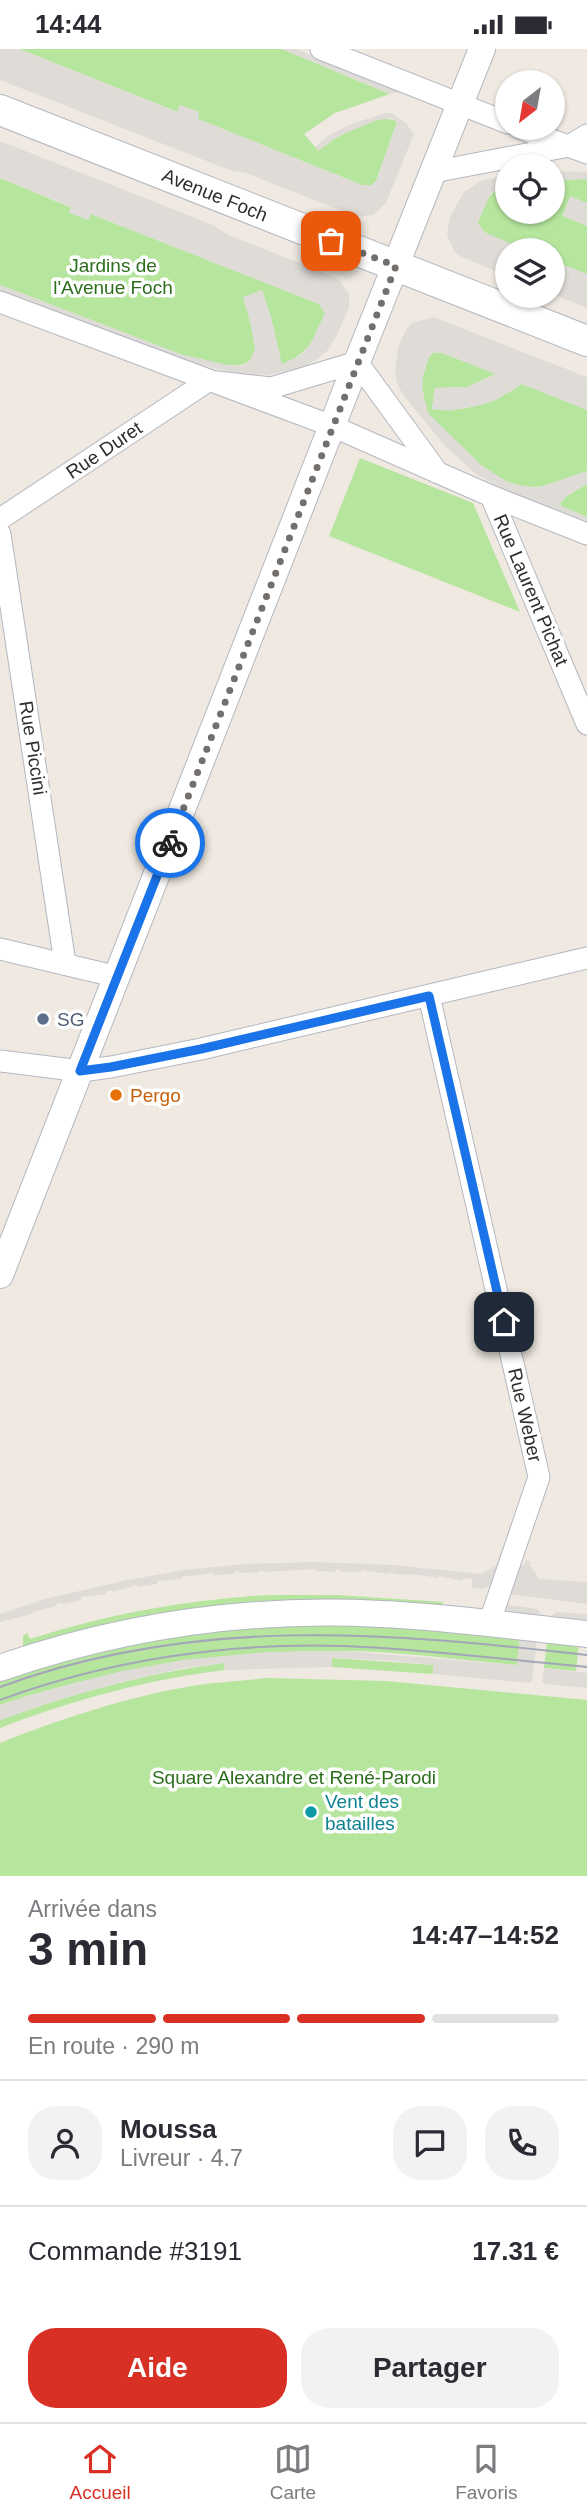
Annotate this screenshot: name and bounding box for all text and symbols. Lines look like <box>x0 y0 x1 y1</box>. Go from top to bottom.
text: 14:44 <box>35 9 102 39</box>
north arrow <box>495 70 565 140</box>
map controls <box>495 70 565 308</box>
button: locate <box>495 154 565 224</box>
street label: Avenue Foch <box>159 164 271 226</box>
pin <box>301 211 361 271</box>
icon: bag <box>312 222 350 260</box>
button: layers <box>495 238 565 308</box>
park label: Jardins de l'Avenue Foch <box>53 255 173 298</box>
street label: Rue Duret <box>62 417 146 483</box>
street label: Rue Laurent Pichat <box>490 511 573 670</box>
street label: Rue Piccini <box>15 699 51 797</box>
courier <box>135 808 205 878</box>
icon: bike <box>151 824 189 862</box>
place label: SG <box>57 1009 84 1030</box>
marker: SG <box>35 1011 51 1027</box>
place label: Pergo <box>130 1085 181 1106</box>
marker: Pergo <box>108 1087 124 1103</box>
pin <box>474 1292 534 1352</box>
icon: home <box>485 1303 523 1341</box>
street label: Rue Weber <box>504 1366 546 1465</box>
park label: Square Alexandre et René-Parodi <box>152 1767 436 1788</box>
place label: Vent des batailles <box>325 1791 399 1834</box>
marker: Vent des batailles <box>303 1804 319 1820</box>
text: Arrivée dans <box>28 1896 157 1922</box>
text: 14:47–14:52 <box>412 1920 559 1950</box>
text: 3 min <box>28 1923 148 1975</box>
text: En route · 290 m <box>28 2033 199 2059</box>
button: person <box>28 2106 102 2180</box>
button: chat <box>393 2106 467 2180</box>
button: phone <box>485 2106 559 2180</box>
text: Moussa <box>120 2114 217 2144</box>
text: Livreur · 4.7 <box>120 2145 243 2171</box>
text: Commande #3191 <box>28 2236 242 2266</box>
text: 17.31 € <box>472 2236 559 2266</box>
button: Aide <box>28 2328 287 2408</box>
button: Partager <box>301 2328 559 2408</box>
tab: Accueil <box>69 2440 131 2504</box>
tab: Carte <box>270 2440 316 2504</box>
tab: Favoris <box>455 2440 517 2504</box>

